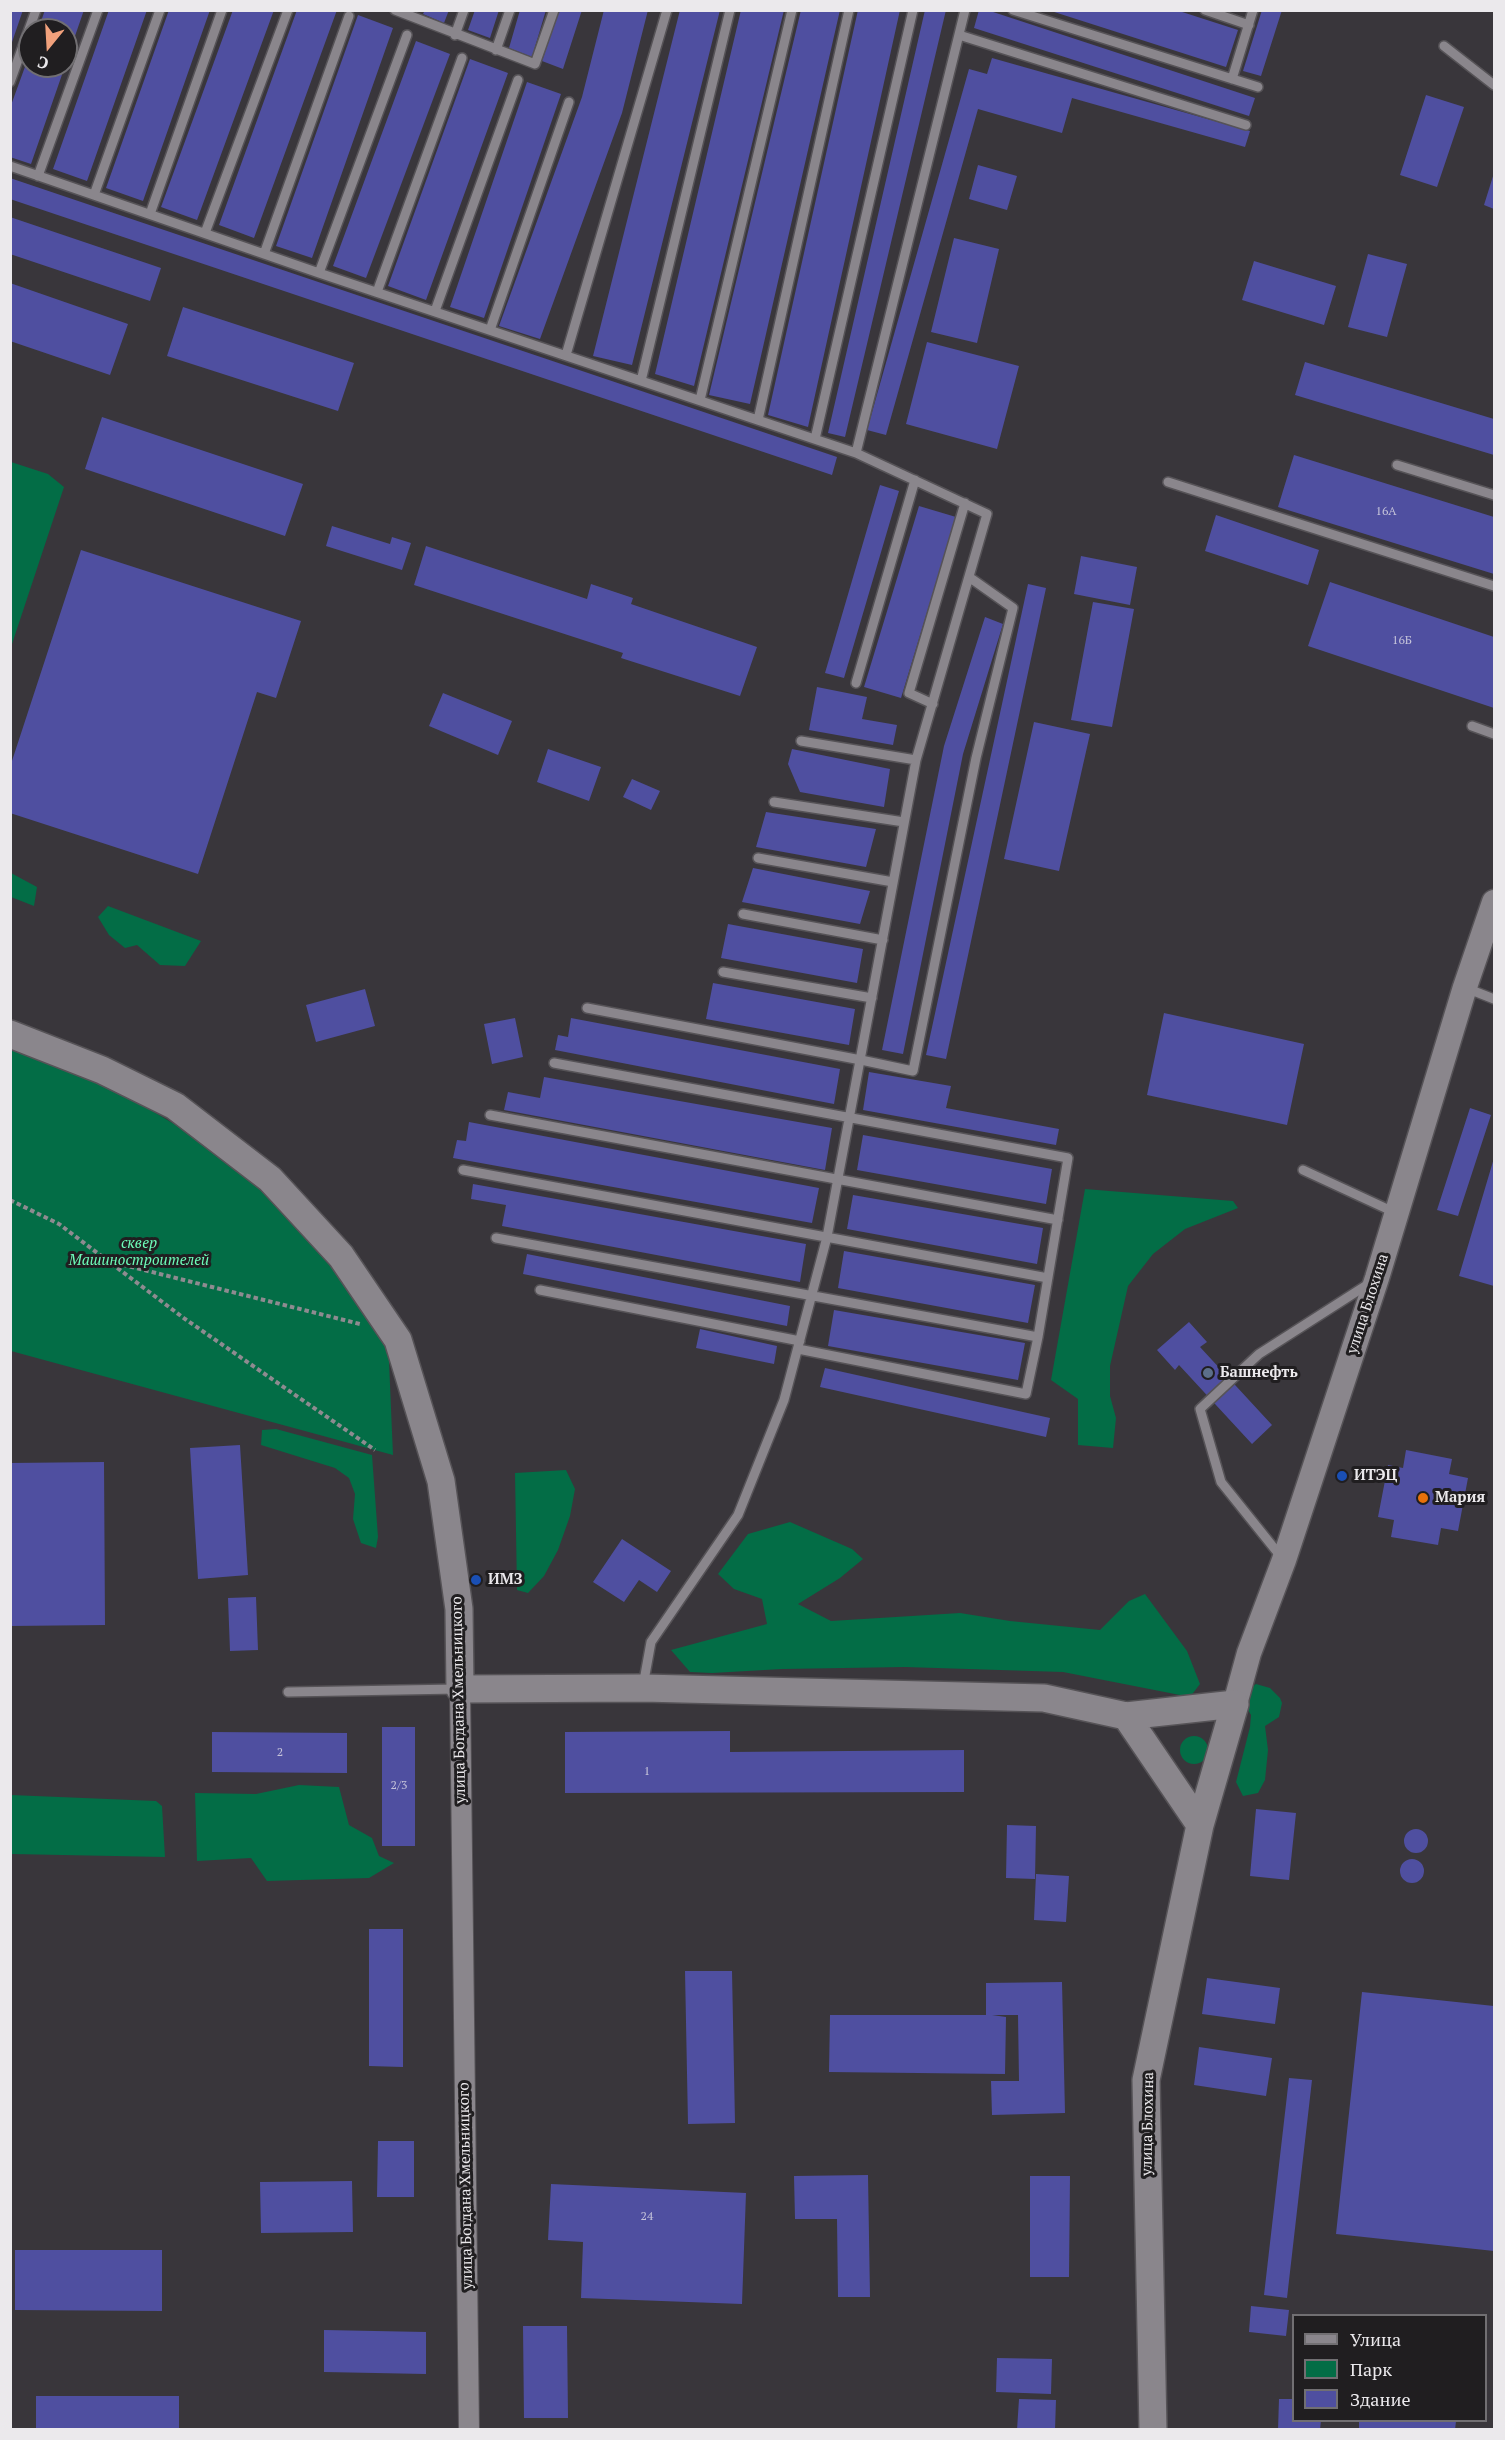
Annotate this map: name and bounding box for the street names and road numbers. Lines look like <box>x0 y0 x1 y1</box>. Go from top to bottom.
street label: улица Блохина <box>1343 1252 1393 1356</box>
street label: улица Богдана Хмельницкого <box>448 1596 470 1804</box>
street label: улица Блохина <box>1138 2072 1158 2176</box>
street label: улица Богдана Хмельницкого <box>455 2082 477 2290</box>

